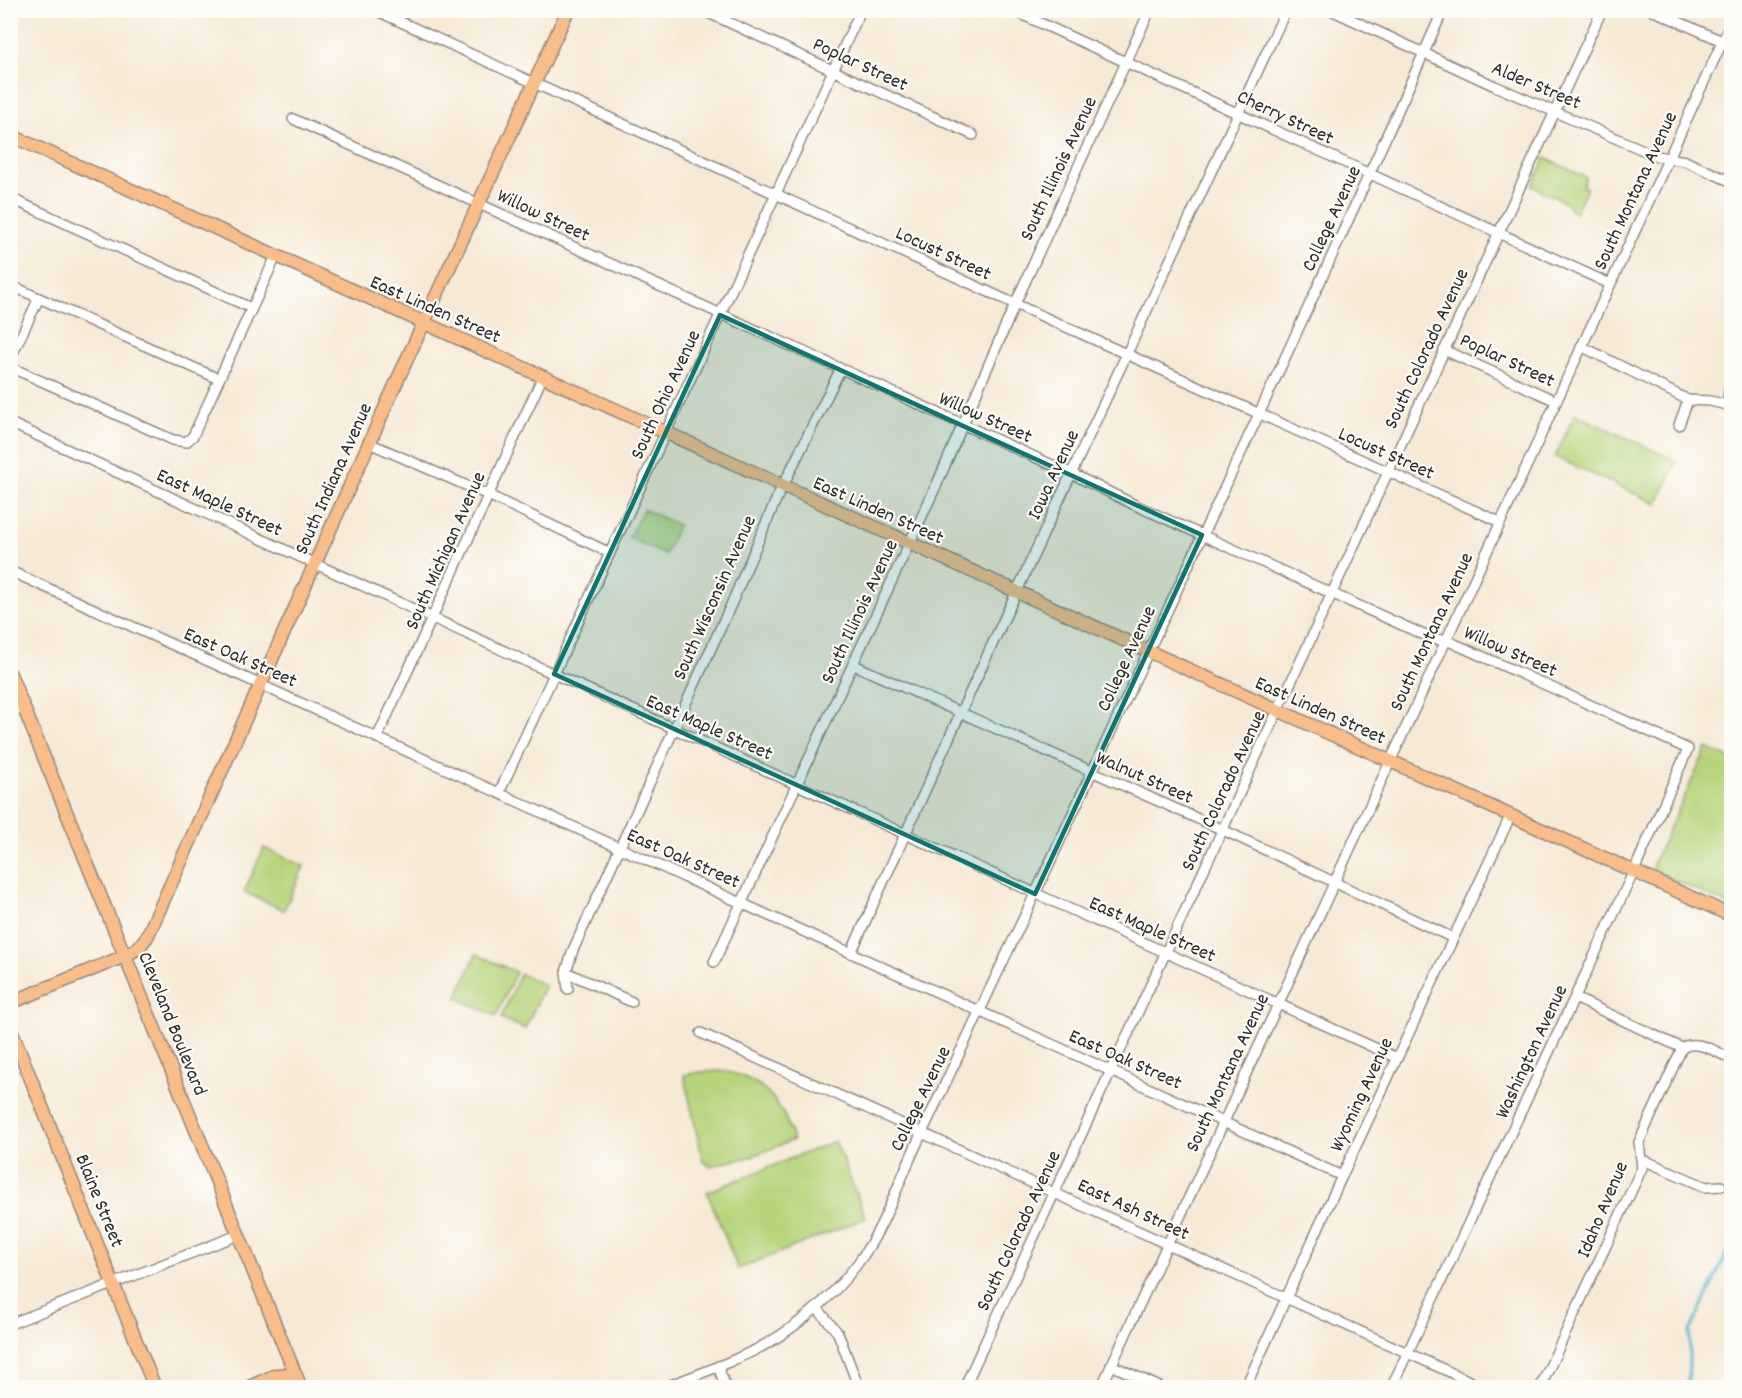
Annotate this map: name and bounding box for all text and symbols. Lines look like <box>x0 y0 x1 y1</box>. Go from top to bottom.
street label: Poplar Street <box>808 31 912 100</box>
street label: Alder Street <box>1487 55 1585 118</box>
street label: Cherry Street <box>1232 84 1338 153</box>
street label: South Illinois Avenue <box>1014 92 1106 246</box>
street label: South Montana Avenue <box>1588 107 1686 275</box>
street label: College Avenue <box>1296 162 1370 277</box>
street label: Willow Street <box>492 183 594 250</box>
street label: Locust Street <box>890 220 995 289</box>
street label: South Colorado Avenue <box>1378 264 1477 434</box>
street label: East Linden Street <box>365 269 505 352</box>
street label: South Ohio Avenue <box>624 326 709 465</box>
street label: Poplar Street <box>1455 327 1559 396</box>
street label: Willow Street <box>934 386 1036 452</box>
street label: South Indiana Avenue <box>289 399 381 559</box>
street label: Locust Street <box>1333 421 1438 488</box>
street label: Iowa Avenue <box>1022 425 1088 525</box>
street label: East Maple Street <box>151 462 286 545</box>
street label: South Michigan Avenue <box>399 468 494 635</box>
street label: East Linden Street <box>808 470 948 553</box>
street label: South Wisconsin Avenue <box>667 511 765 685</box>
street label: South Illinois Avenue <box>815 535 907 689</box>
street label: South Montana Avenue <box>1384 548 1482 716</box>
street label: College Avenue <box>1091 602 1165 717</box>
street label: Willow Street <box>1459 620 1561 686</box>
street label: East Oak Street <box>179 621 301 696</box>
street label: East Linden Street <box>1250 670 1390 753</box>
street label: East Maple Street <box>641 688 777 769</box>
street label: South Colorado Avenue <box>1175 706 1274 876</box>
street label: Walnut Street <box>1091 745 1197 813</box>
street label: East Oak Street <box>622 822 744 897</box>
street label: East Maple Street <box>1084 890 1220 971</box>
street label: Cleveland Boulevard <box>130 948 213 1100</box>
street label: Washington Avenue <box>1489 980 1576 1124</box>
street label: South Montana Avenue <box>1180 989 1278 1157</box>
street label: East Oak Street <box>1064 1023 1186 1098</box>
street label: Wyoming Avenue <box>1324 1033 1402 1157</box>
street label: College Avenue <box>884 1042 959 1157</box>
street label: South Colorado Avenue <box>970 1146 1069 1316</box>
street label: Blaine Street <box>67 1150 130 1252</box>
street label: Idaho Avenue <box>1571 1157 1637 1263</box>
street label: East Ash Street <box>1072 1173 1193 1249</box>

